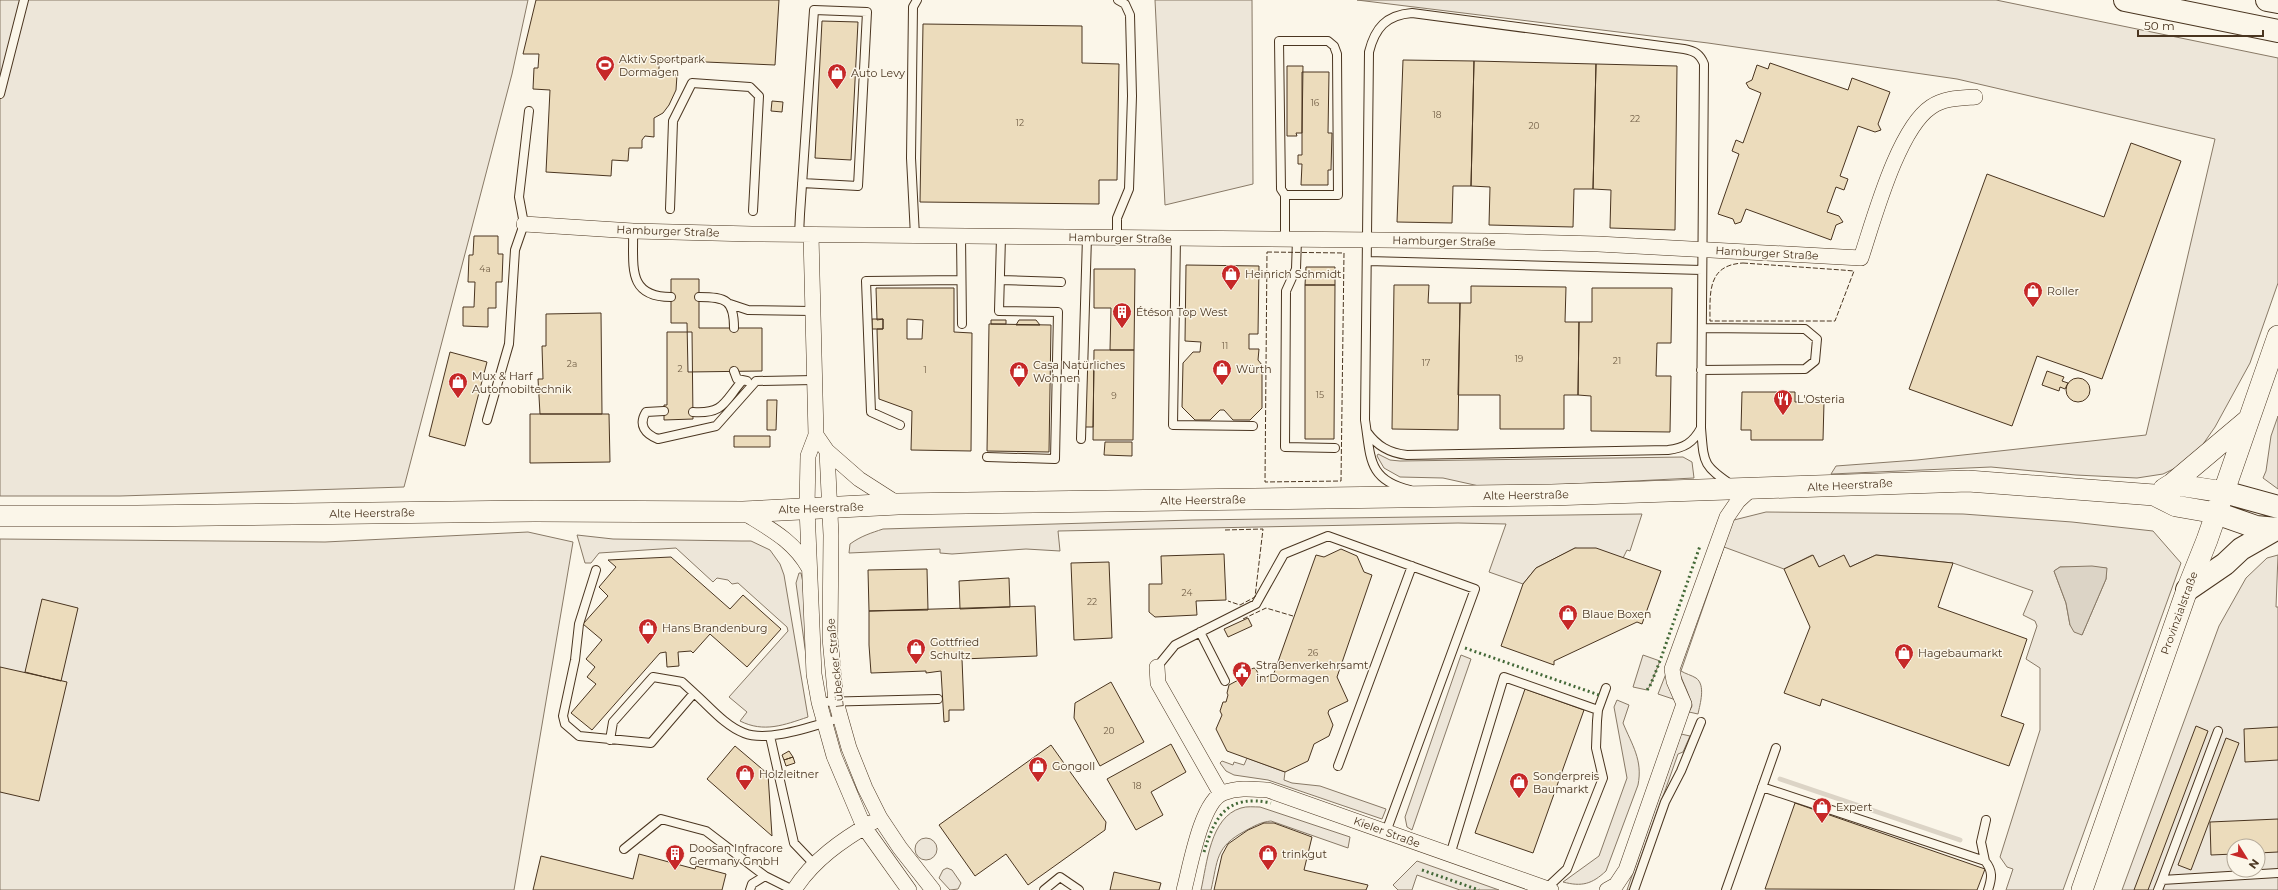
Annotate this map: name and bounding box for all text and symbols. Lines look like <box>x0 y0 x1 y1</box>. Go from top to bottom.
scale bar <box>2138 12 2263 38</box>
text: 50 m <box>2144 18 2175 33</box>
place label: Aktiv Sportpark Dormagen <box>619 52 705 79</box>
sports icon: Aktiv Sportpark Dormagen <box>594 54 616 82</box>
shop icon: Auto Levy <box>826 62 848 90</box>
place label: Auto Levy <box>851 66 905 80</box>
house number: 16 <box>1311 97 1320 108</box>
house number: 18 <box>1433 109 1442 120</box>
house number: 22 <box>1630 113 1640 124</box>
house number: 12 <box>1016 117 1024 128</box>
house number: 20 <box>1528 120 1540 131</box>
street label: Hamburger Straße <box>616 222 720 240</box>
street label: Hamburger Straße <box>1068 230 1172 246</box>
street label: Hamburger Straße <box>1392 233 1496 249</box>
street label: Hamburger Straße <box>1715 243 1819 263</box>
house number: 4a <box>479 263 491 274</box>
shop icon: Heinrich Schmidt <box>1220 263 1242 291</box>
place label: Heinrich Schmidt <box>1245 267 1342 281</box>
shop icon: Roller <box>2022 280 2044 308</box>
place label: Roller <box>2047 284 2079 298</box>
building icon: Étéson Top West <box>1111 301 1133 329</box>
place label: Étéson Top West <box>1136 305 1228 319</box>
house number: 11 <box>1222 340 1228 351</box>
house number: 19 <box>1515 353 1524 364</box>
house number: 21 <box>1613 355 1621 366</box>
house number: 17 <box>1422 357 1430 368</box>
house number: 2a <box>567 358 577 369</box>
place label: Casa Natürliches Wohnen <box>1033 358 1126 385</box>
shop icon: Würth <box>1211 358 1233 386</box>
shop icon: Casa Natürliches Wohnen <box>1008 360 1030 388</box>
place label: Würth <box>1236 362 1272 376</box>
house number: 2 <box>677 363 683 374</box>
house number: 1 <box>923 364 927 375</box>
place label: Mux & Harf Automobiltechnik <box>472 369 572 396</box>
shop icon: Mux & Harf Automobiltechnik <box>447 371 469 399</box>
restaurant icon: L'Osteria <box>1772 388 1794 416</box>
house number: 15 <box>1316 389 1324 400</box>
house number: 9 <box>1111 390 1117 401</box>
place label: L'Osteria <box>1797 392 1845 406</box>
street label: Alte Heerstraße <box>1807 476 1893 494</box>
street label: Alte Heerstraße <box>1483 487 1569 503</box>
street label: Alte Heerstraße <box>1160 492 1246 508</box>
street label: Alte Heerstraße <box>778 500 864 516</box>
street label: Alte Heerstraße <box>329 505 415 521</box>
street label: Provinzialstraße <box>2157 569 2201 656</box>
house number: 24 <box>1182 587 1192 598</box>
house number: 22 <box>1087 596 1097 607</box>
shop icon: Blaue Boxen <box>1557 603 1579 631</box>
place label: Blaue Boxen <box>1582 607 1651 621</box>
shop icon: Hans Brandenburg <box>637 617 659 645</box>
street label: Lübecker Straße <box>823 617 847 708</box>
place label: Hans Brandenburg <box>662 621 768 635</box>
place label: Gottfried Schultz <box>930 635 979 662</box>
shop icon: Gottfried Schultz <box>905 637 927 665</box>
shop icon: Hagebaumarkt <box>1893 642 1915 670</box>
place label: Hagebaumarkt <box>1918 646 2003 660</box>
house number: 26 <box>1308 647 1319 658</box>
place label: Straßenverkehrsamt in Dormagen <box>1256 658 1369 685</box>
public building icon: Straßenverkehrsamt in Dormagen <box>1231 660 1253 688</box>
house number: 20 <box>1103 725 1115 736</box>
shop icon: Gongoll <box>1027 755 1049 783</box>
place label: Gongoll <box>1052 759 1095 773</box>
shop icon: Holzleitner <box>734 763 756 791</box>
place label: Holzleitner <box>759 767 819 781</box>
place label: Sonderpreis Baumarkt <box>1533 769 1600 796</box>
shop icon: Sonderpreis Baumarkt <box>1508 771 1530 799</box>
house number: 18 <box>1133 780 1142 791</box>
shop icon: Expert <box>1811 796 1833 824</box>
place label: Expert <box>1836 800 1873 814</box>
street label: Kieler Straße <box>1352 813 1423 851</box>
north arrow <box>2226 838 2266 878</box>
place label: Doosan Infracore Germany GmbH <box>689 841 783 868</box>
building icon: Doosan Infracore Germany GmbH <box>664 843 686 871</box>
shop icon: trinkgut <box>1257 843 1279 871</box>
place label: trinkgut <box>1282 847 1327 861</box>
text: N <box>2246 856 2262 872</box>

